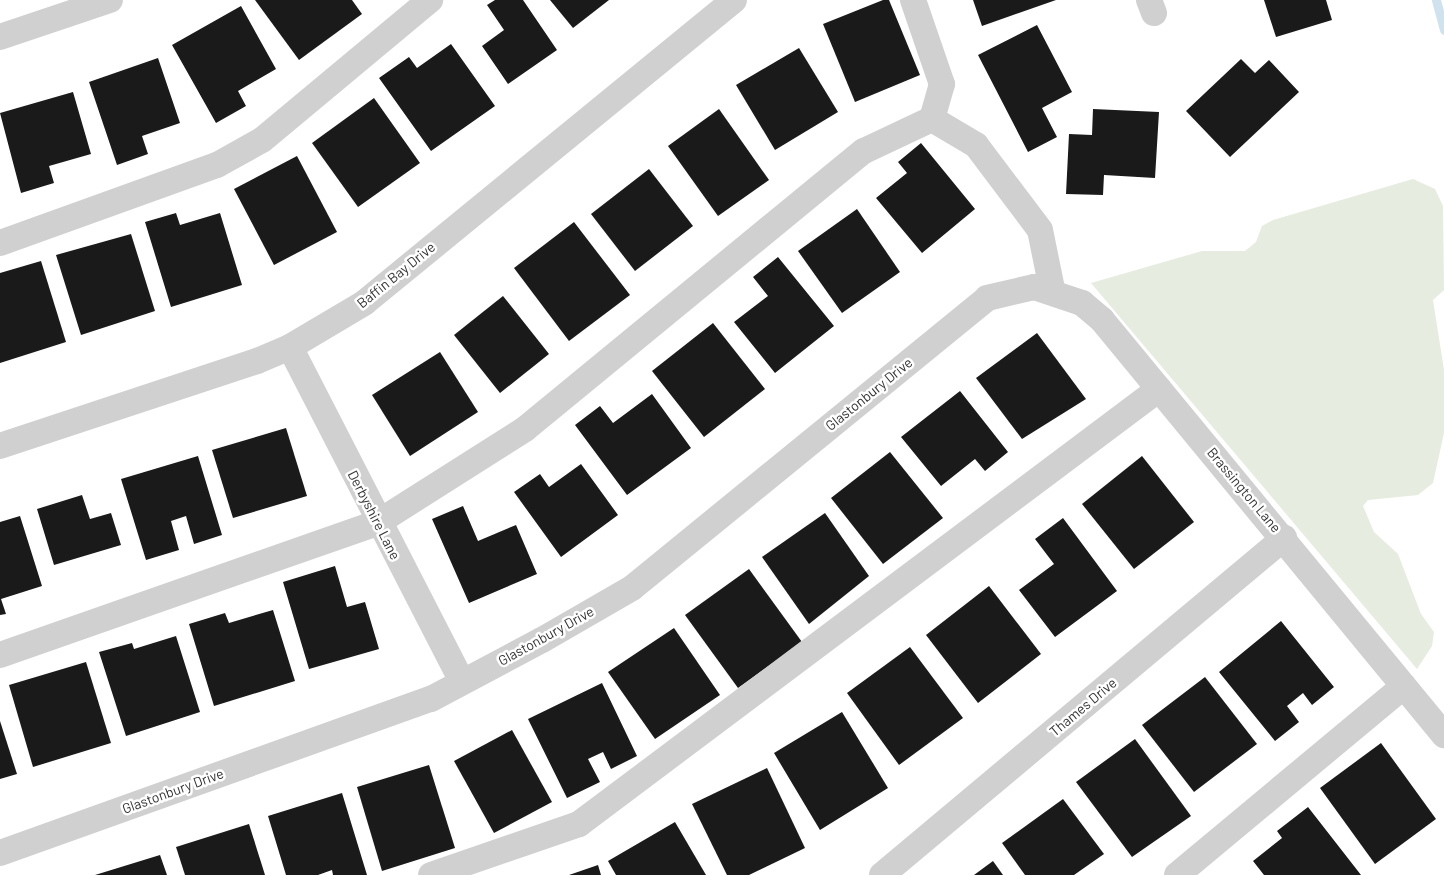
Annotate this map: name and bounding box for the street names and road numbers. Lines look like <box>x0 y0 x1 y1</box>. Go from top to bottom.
street label: Baffin Bay Drive <box>354 238 438 312</box>
street label: Glastonbury Drive <box>822 354 916 434</box>
street label: Brassington Lane <box>1204 444 1284 536</box>
street label: Derbyshire Lane <box>344 468 404 562</box>
street label: Glastonbury Drive <box>495 603 597 669</box>
street label: Thames Drive <box>1046 674 1120 740</box>
street label: Glastonbury Drive <box>120 765 226 817</box>

